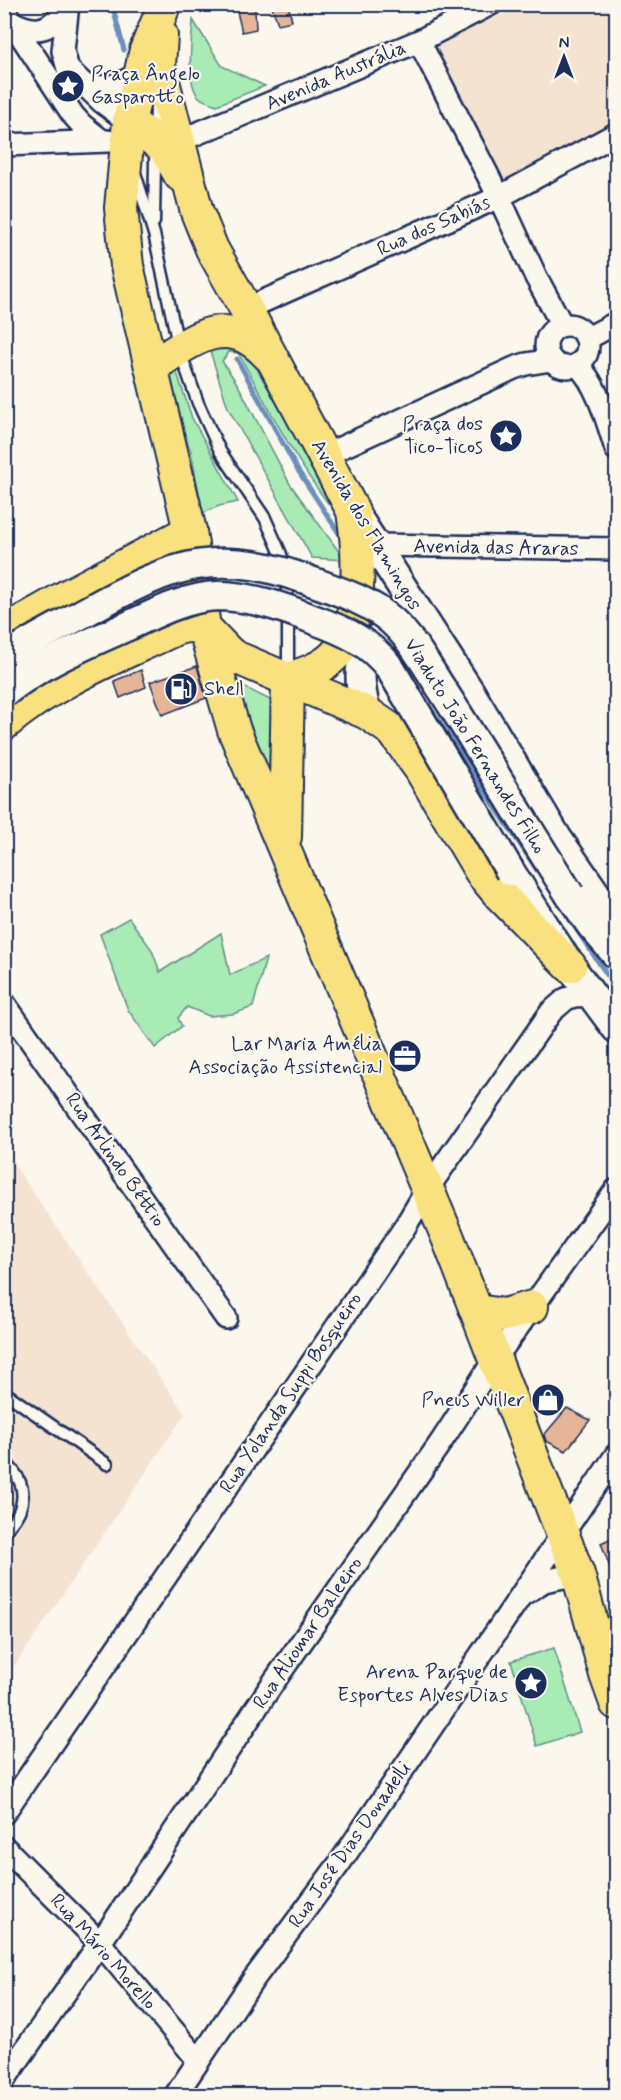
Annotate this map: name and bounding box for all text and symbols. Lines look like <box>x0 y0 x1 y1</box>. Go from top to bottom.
north arrow <box>534 27 594 87</box>
text: N <box>559 33 569 54</box>
street label: Avenida Austrália <box>262 34 410 118</box>
place label: Praça Ângelo Gasparotto <box>91 61 200 111</box>
place icon: Praça Ângelo Gasparotto <box>50 68 86 104</box>
street label: Rua dos Sabiás <box>373 189 495 263</box>
place label: Praça dos Tico-Ticos <box>402 411 483 461</box>
place icon: Praça dos Tico-Ticos <box>488 418 524 454</box>
street label: Avenida dos Flamingos <box>304 434 428 616</box>
street label: Avenida das Araras <box>413 533 579 563</box>
street label: Viaduto João Fernandes Filho <box>398 633 552 859</box>
fuel station icon: Shell <box>163 671 199 707</box>
place label: Shell <box>204 676 244 703</box>
place label: Lar Maria Amélia Associação Assistencial <box>189 1031 382 1081</box>
office icon: Lar Maria Amélia Associação Assistencial <box>387 1038 423 1074</box>
street label: Rua Arlindo Béttio <box>59 1087 171 1233</box>
street label: Rua Yolanda Suppi Bosqueiro <box>214 1287 368 1499</box>
shop icon: Pneus Willer <box>530 1382 566 1418</box>
place label: Pneus Willer <box>421 1387 525 1414</box>
street label: Rua Aliomar Baleeiro <box>247 1552 369 1714</box>
place label: Arena Parque de Esportes Alves Dias <box>337 1659 508 1709</box>
place icon: Arena Parque de Esportes Alves Dias <box>513 1665 549 1701</box>
street label: Rua José Dias Donadelli <box>282 1756 418 1934</box>
street label: Rua Mário Morello <box>43 1888 163 2016</box>

